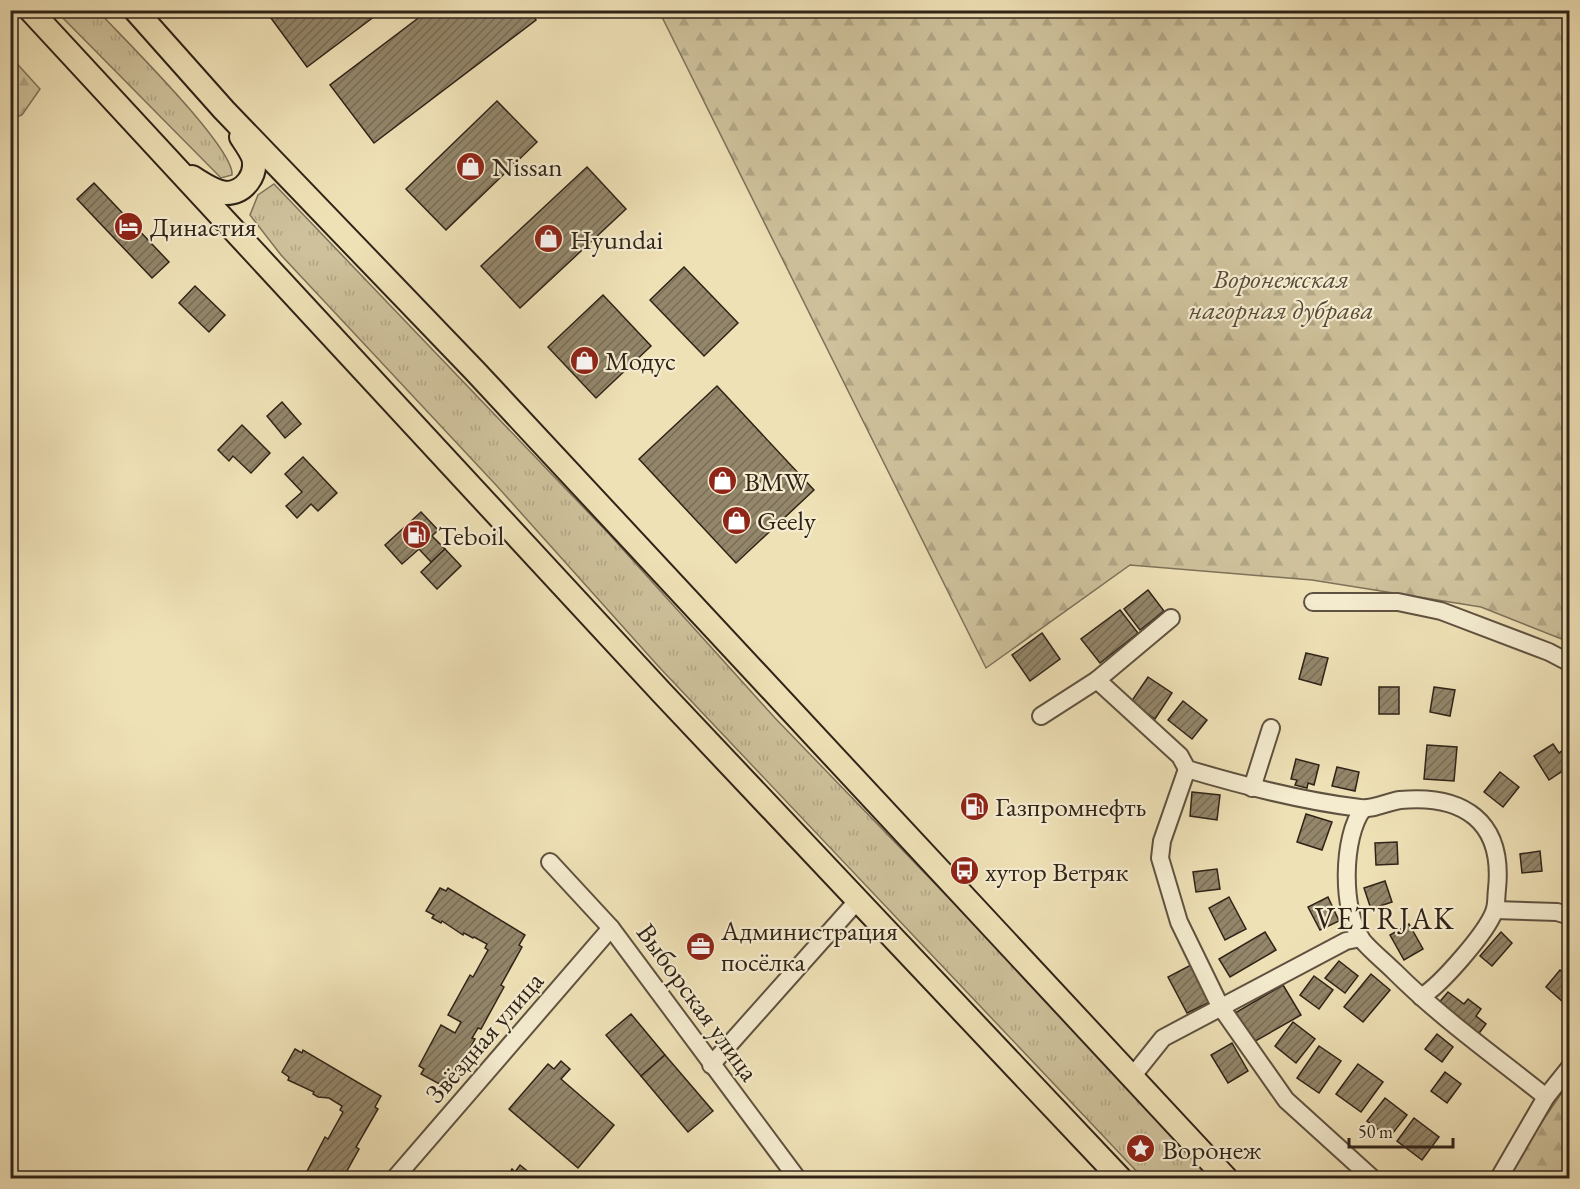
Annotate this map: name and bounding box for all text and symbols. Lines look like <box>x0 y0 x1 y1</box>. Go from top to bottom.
place label: Nissan <box>492 149 562 184</box>
shop icon: Nissan <box>455 150 487 182</box>
place label: Династия <box>150 209 257 244</box>
hotel icon: Династия <box>113 210 145 242</box>
place label: Hyundai <box>570 222 664 257</box>
shop icon: Hyundai <box>533 223 565 255</box>
park label: Воронежская нагорная дубрава <box>1188 261 1374 327</box>
place label: Модус <box>605 343 676 378</box>
shop icon: Модус <box>568 344 600 376</box>
place label: BMW <box>744 464 810 499</box>
shop icon: BMW <box>707 465 739 497</box>
place label: Geely <box>757 503 816 538</box>
shop icon: Geely <box>720 504 752 536</box>
place label: Teboil <box>438 518 504 553</box>
fuel station icon: Teboil <box>401 519 433 551</box>
place label: Газпромнефть <box>995 789 1147 824</box>
fuel station icon: Газпромнефть <box>958 790 990 822</box>
place label: хутор Ветряк <box>985 854 1128 889</box>
bus stop icon: хутор Ветряк <box>948 855 980 887</box>
district label: VETRJAK <box>1315 899 1455 938</box>
place label: Администрация посёлка <box>720 913 898 979</box>
street label: Выборская улица <box>629 916 767 1088</box>
office icon: Администрация посёлка <box>684 930 716 962</box>
street label: Звёздная улица <box>417 964 551 1110</box>
scale bar <box>1349 1111 1452 1149</box>
text: 50 m <box>1358 1120 1393 1143</box>
place label: Воронеж <box>1162 1132 1262 1167</box>
place icon: Воронеж <box>1125 1133 1157 1165</box>

